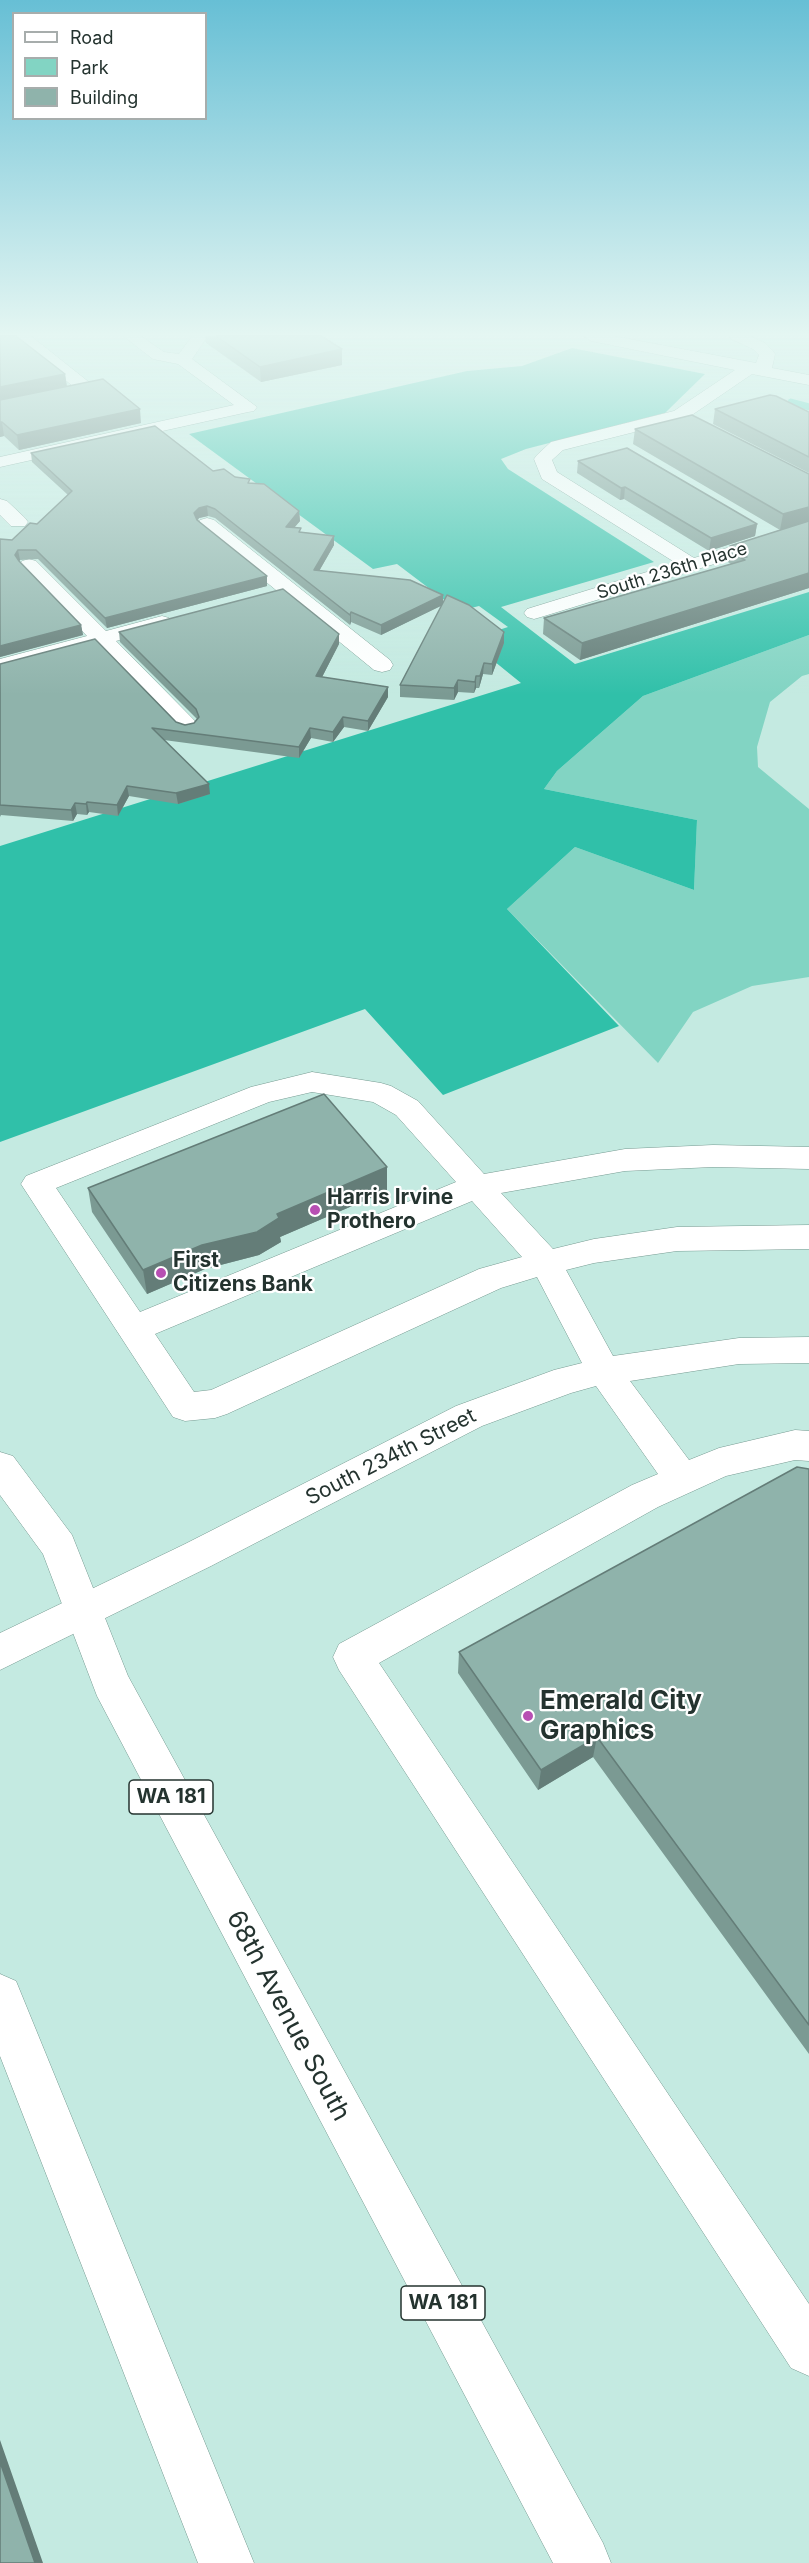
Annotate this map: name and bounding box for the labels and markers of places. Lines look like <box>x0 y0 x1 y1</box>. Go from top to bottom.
place label: Harris Irvine Prothero <box>327 1185 453 1235</box>
marker: Harris Irvine Prothero <box>308 1203 322 1217</box>
place label: First Citizens Bank <box>173 1248 313 1298</box>
marker: First Citizens Bank <box>154 1266 168 1280</box>
place label: Emerald City Graphics <box>540 1685 702 1746</box>
marker: Emerald City Graphics <box>521 1709 535 1723</box>

